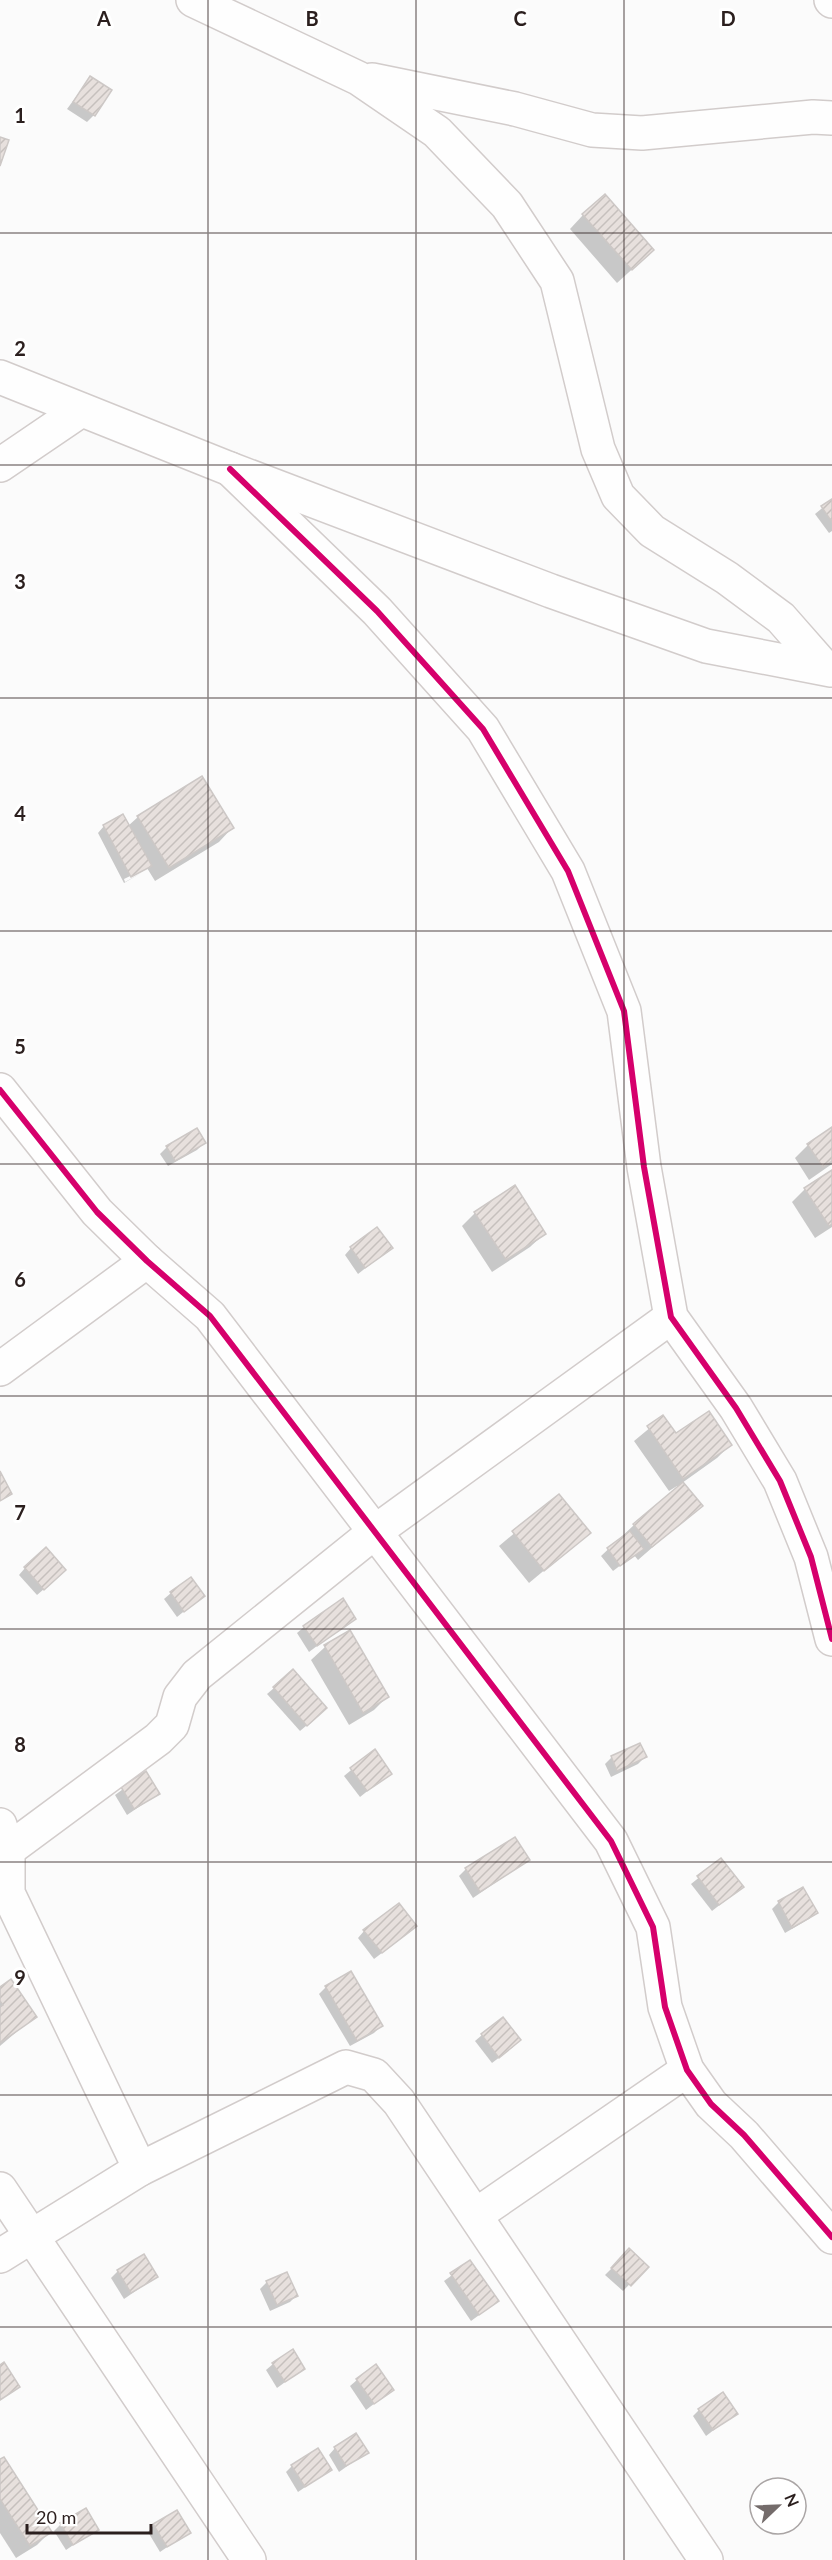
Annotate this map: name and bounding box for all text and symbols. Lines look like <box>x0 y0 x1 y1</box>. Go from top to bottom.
text: A <box>96 6 111 30</box>
text: B <box>305 6 319 30</box>
text: C <box>513 6 527 30</box>
text: D <box>720 6 736 30</box>
text: 1 <box>14 103 26 127</box>
text: 2 <box>14 336 26 360</box>
text: 3 <box>14 569 26 593</box>
text: 4 <box>14 801 26 825</box>
text: 5 <box>14 1034 26 1058</box>
text: 6 <box>14 1267 26 1291</box>
text: 7 <box>14 1500 26 1524</box>
text: 8 <box>14 1732 26 1756</box>
text: 9 <box>14 1965 26 1989</box>
north arrow <box>748 2476 808 2536</box>
text: N <box>781 2491 803 2509</box>
scale bar <box>27 2497 152 2535</box>
text: 20 m <box>36 2506 76 2528</box>

